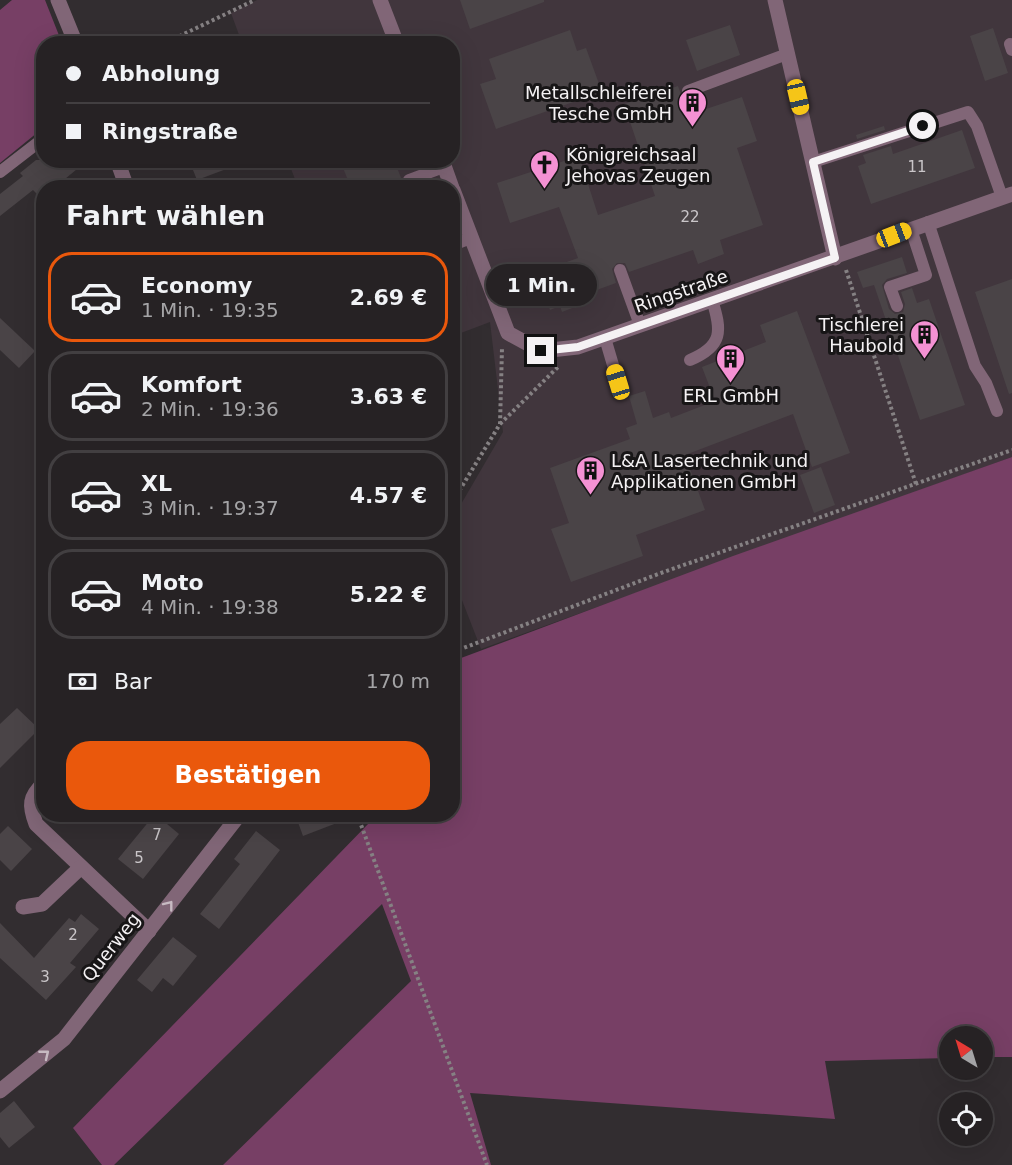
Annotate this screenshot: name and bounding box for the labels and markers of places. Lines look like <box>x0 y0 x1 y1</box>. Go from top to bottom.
place label: Metallschleiferei Tesche GmbH <box>525 82 672 124</box>
building icon: Metallschleiferei Tesche GmbH <box>677 86 709 128</box>
place label: Königreichsaal Jehovas Zeugen <box>565 144 710 186</box>
church icon: Königreichsaal Jehovas Zeugen <box>529 148 561 190</box>
place label: Tischlerei Haubold <box>818 314 904 356</box>
building icon: Tischlerei Haubold <box>909 318 941 360</box>
building icon: ERL GmbH <box>715 342 747 384</box>
place label: ERL GmbH <box>683 385 779 406</box>
place label: L&A Lasertechnik und Applikationen GmbH <box>611 450 808 492</box>
building icon: L&A Lasertechnik und Applikationen GmbH <box>574 454 606 496</box>

